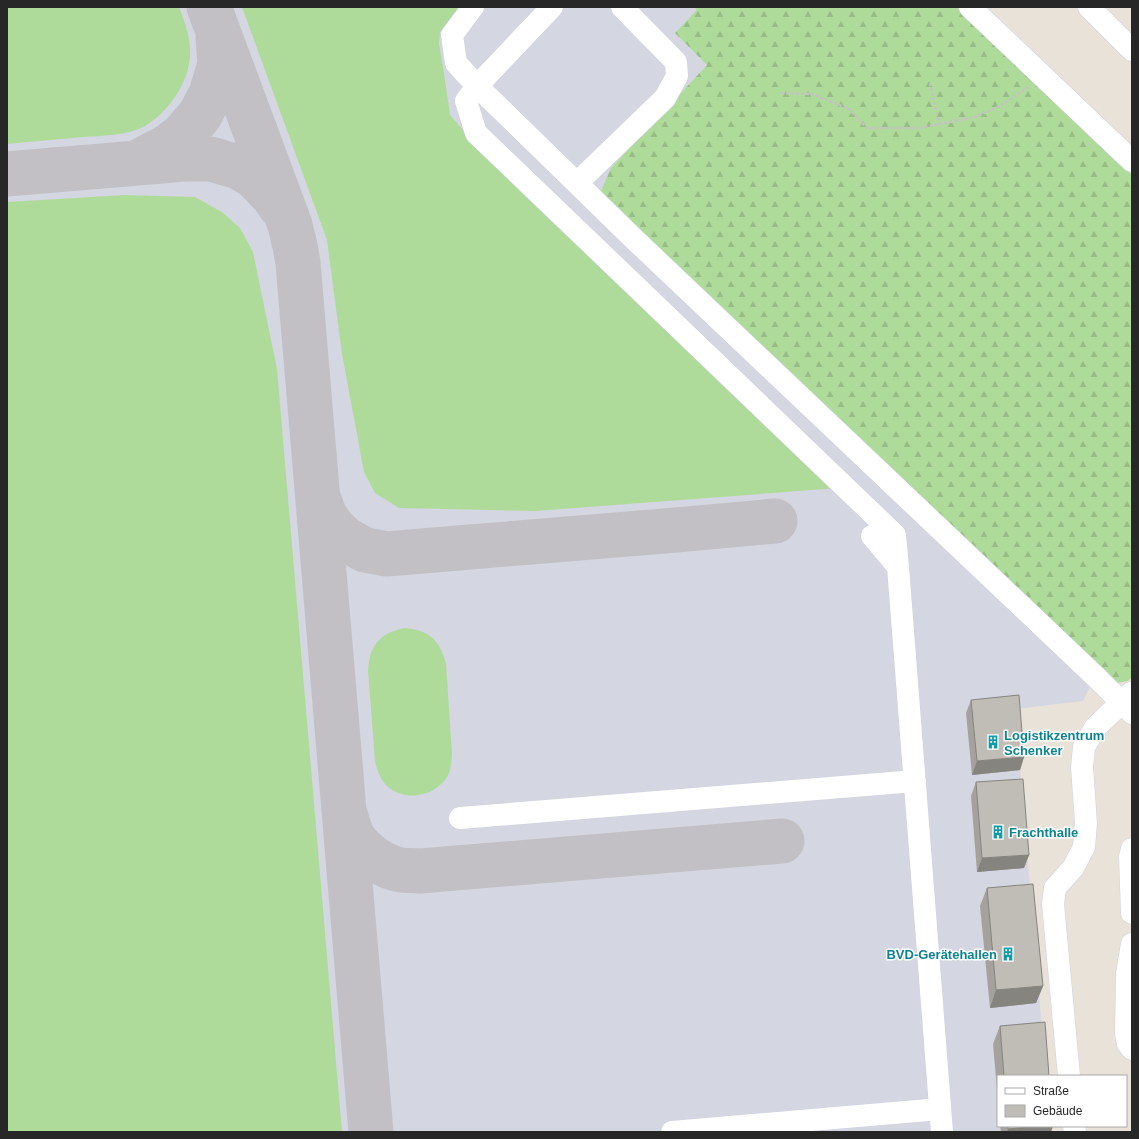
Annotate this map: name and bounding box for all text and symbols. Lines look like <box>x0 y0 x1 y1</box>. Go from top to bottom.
place label: Logistikzentrum Schenker <box>1004 728 1104 758</box>
building icon: Logistikzentrum Schenker <box>985 734 1001 750</box>
building icon: Frachthalle <box>990 824 1006 840</box>
place label: Frachthalle <box>1009 825 1078 840</box>
building icon: BVD-Gerätehallen <box>1000 946 1016 962</box>
place label: BVD-Gerätehallen <box>886 947 997 962</box>
legend <box>997 1075 1127 1127</box>
text: Straße <box>1033 1084 1069 1098</box>
text: Gebäude <box>1033 1104 1083 1118</box>

